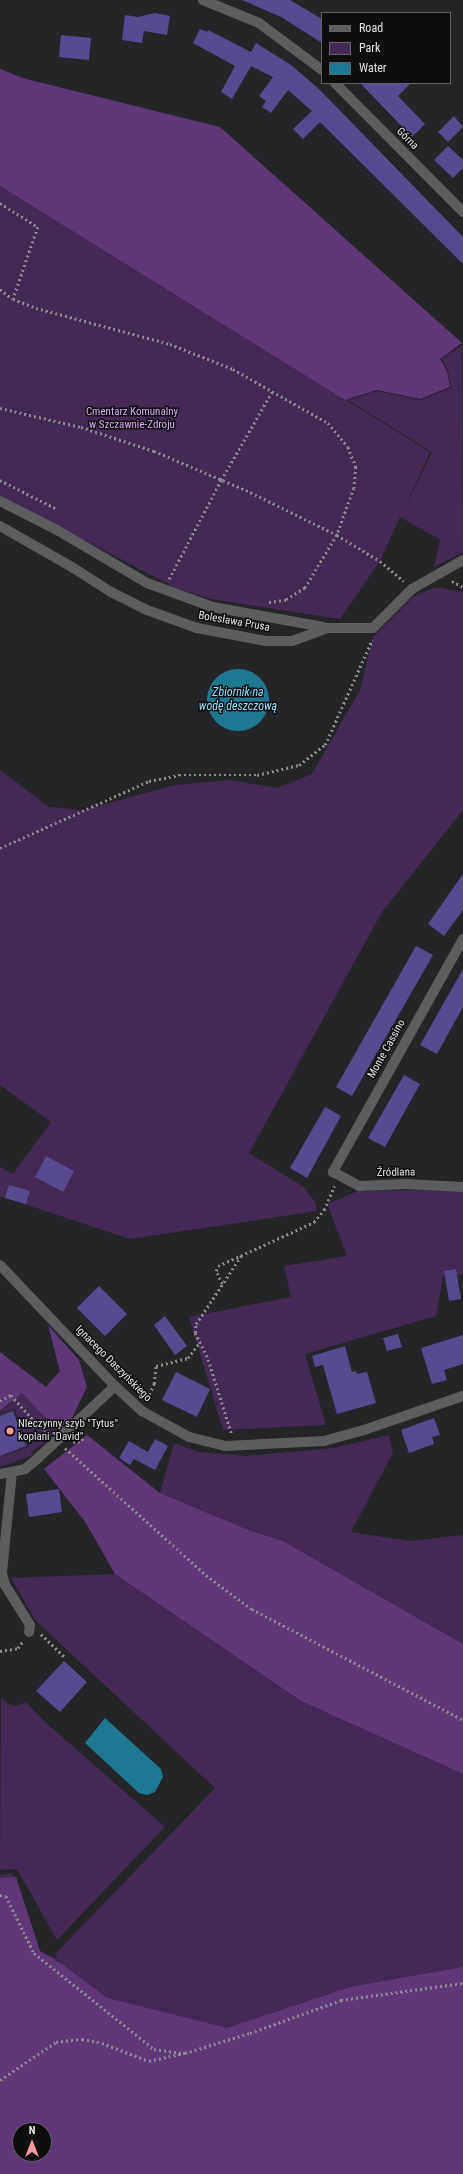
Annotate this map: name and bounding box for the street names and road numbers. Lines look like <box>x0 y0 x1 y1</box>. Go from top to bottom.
street label: Górna <box>393 125 421 153</box>
street label: Bolesława Prusa <box>197 609 271 635</box>
street label: Monte Cassino <box>365 1017 409 1081</box>
street label: Źródlana <box>377 1166 415 1180</box>
street label: Ignacego Daszyńskiego <box>72 1323 154 1405</box>

